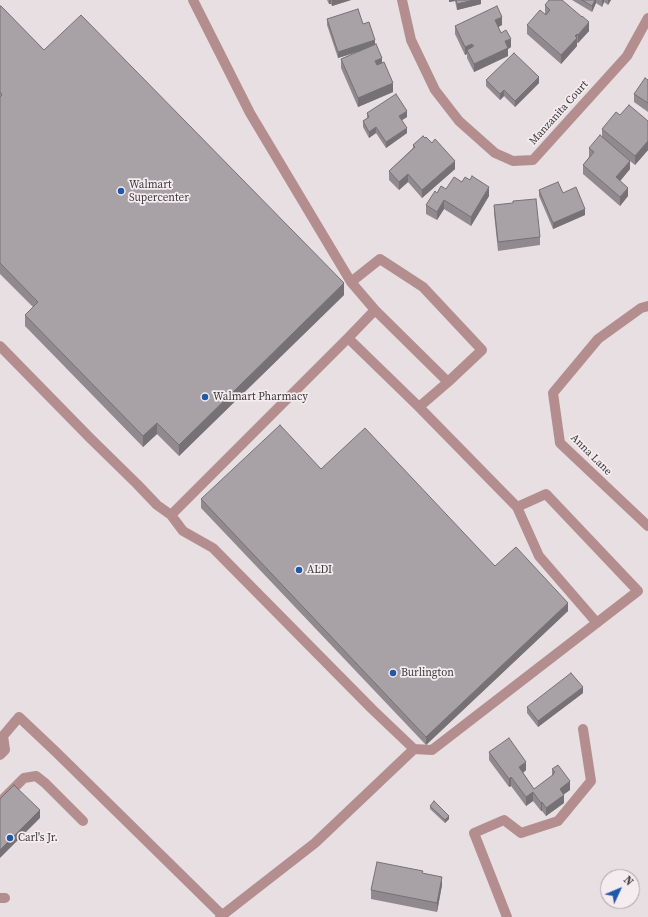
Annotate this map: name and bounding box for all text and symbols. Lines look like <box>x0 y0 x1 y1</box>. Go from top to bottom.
street label: Manzanita Court <box>527 78 591 148</box>
place label: Walmart Supercenter <box>129 178 189 204</box>
marker: Walmart Supercenter <box>116 186 126 196</box>
place label: Walmart Pharmacy <box>213 390 308 404</box>
marker: Walmart Pharmacy <box>200 392 210 402</box>
street label: Anna Lane <box>568 432 614 478</box>
place label: ALDI <box>307 563 332 577</box>
marker: ALDI <box>294 565 304 575</box>
place label: Burlington <box>401 666 454 680</box>
marker: Burlington <box>388 668 398 678</box>
place label: Carl's Jr. <box>18 831 58 845</box>
marker: Carl's Jr. <box>5 833 15 843</box>
north arrow <box>600 869 640 909</box>
text: N <box>620 873 636 889</box>

